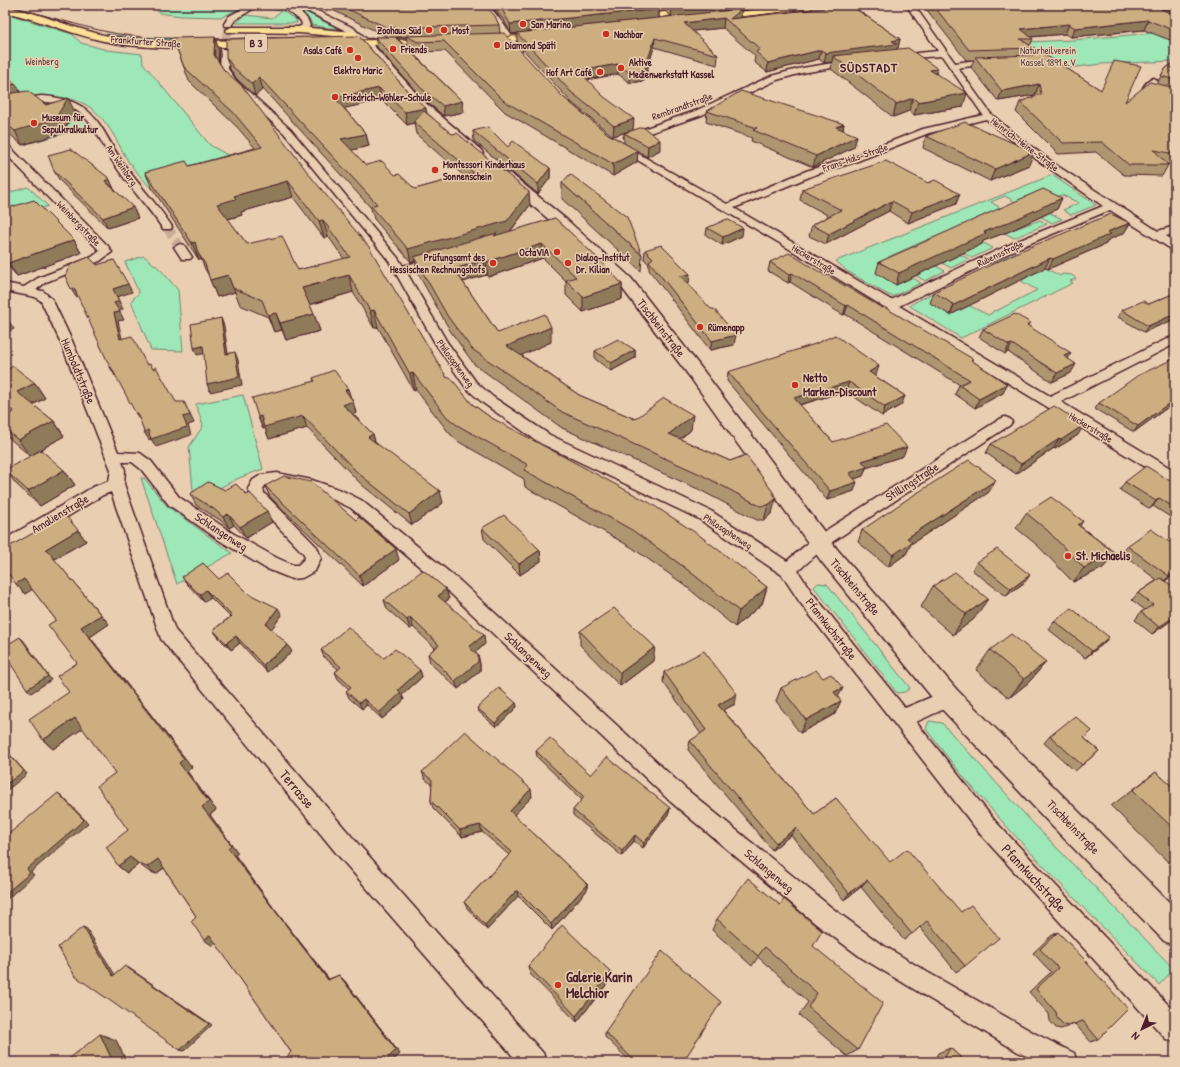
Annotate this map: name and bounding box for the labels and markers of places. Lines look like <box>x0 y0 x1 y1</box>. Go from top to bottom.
place label: San Marino <box>531 18 572 31</box>
marker: San Marino <box>518 19 528 29</box>
place label: Zoohaus Süd <box>377 24 421 37</box>
place label: Most <box>452 24 470 37</box>
marker: Zoohaus Süd <box>424 25 434 35</box>
marker: Most <box>439 25 449 35</box>
place label: Nachbar <box>614 28 643 41</box>
marker: Nachbar <box>601 29 611 39</box>
place label: Diamond Späti <box>505 39 556 53</box>
marker: Diamond Späti <box>492 40 502 50</box>
place label: Friends <box>400 43 427 56</box>
place label: Asals Café <box>304 44 342 57</box>
marker: Friends <box>388 44 398 54</box>
marker: Asals Café <box>345 45 355 55</box>
marker: Elektro Maric <box>353 53 363 63</box>
place label: Aktive Medienwerkstatt Kassel <box>629 56 714 81</box>
marker: Aktive Medienwerkstatt Kassel <box>616 63 626 73</box>
place label: Elektro Maric <box>334 64 383 77</box>
place label: Hof Art Café <box>546 66 592 79</box>
marker: Hof Art Café <box>595 67 605 77</box>
place label: Friedrich-Wöhler-Schule <box>342 91 431 104</box>
marker: Friedrich-Wöhler-Schule <box>330 92 340 102</box>
place label: Museum für Sepulkralkultur <box>42 111 98 137</box>
marker: Museum für Sepulkralkultur <box>29 118 39 128</box>
place label: Montessori Kinderhaus Sonnenschein <box>443 158 525 183</box>
marker: Montessori Kinderhaus Sonnenschein <box>430 165 440 175</box>
place label: OctaVIA <box>519 246 549 259</box>
marker: OctaVIA <box>552 247 562 257</box>
place label: Prüfungsamt des Hessischen Rechnungshofs <box>390 251 485 277</box>
place label: Dialog-Institut Dr. Kilian <box>576 251 630 276</box>
marker: Prüfungsamt des Hessischen Rechnungshofs <box>488 258 498 268</box>
marker: Dialog-Institut Dr. Kilian <box>563 258 573 268</box>
place label: Rümenapp <box>708 321 745 335</box>
marker: Rümenapp <box>695 322 705 332</box>
place label: Netto Marken-Discount <box>803 369 877 400</box>
marker: Netto Marken-Discount <box>790 380 800 390</box>
place label: St. Michaelis <box>1076 547 1131 564</box>
marker: St. Michaelis <box>1063 551 1073 561</box>
place label: Galerie Karin Melchior <box>566 967 633 1002</box>
marker: Galerie Karin Melchior <box>553 980 563 990</box>

